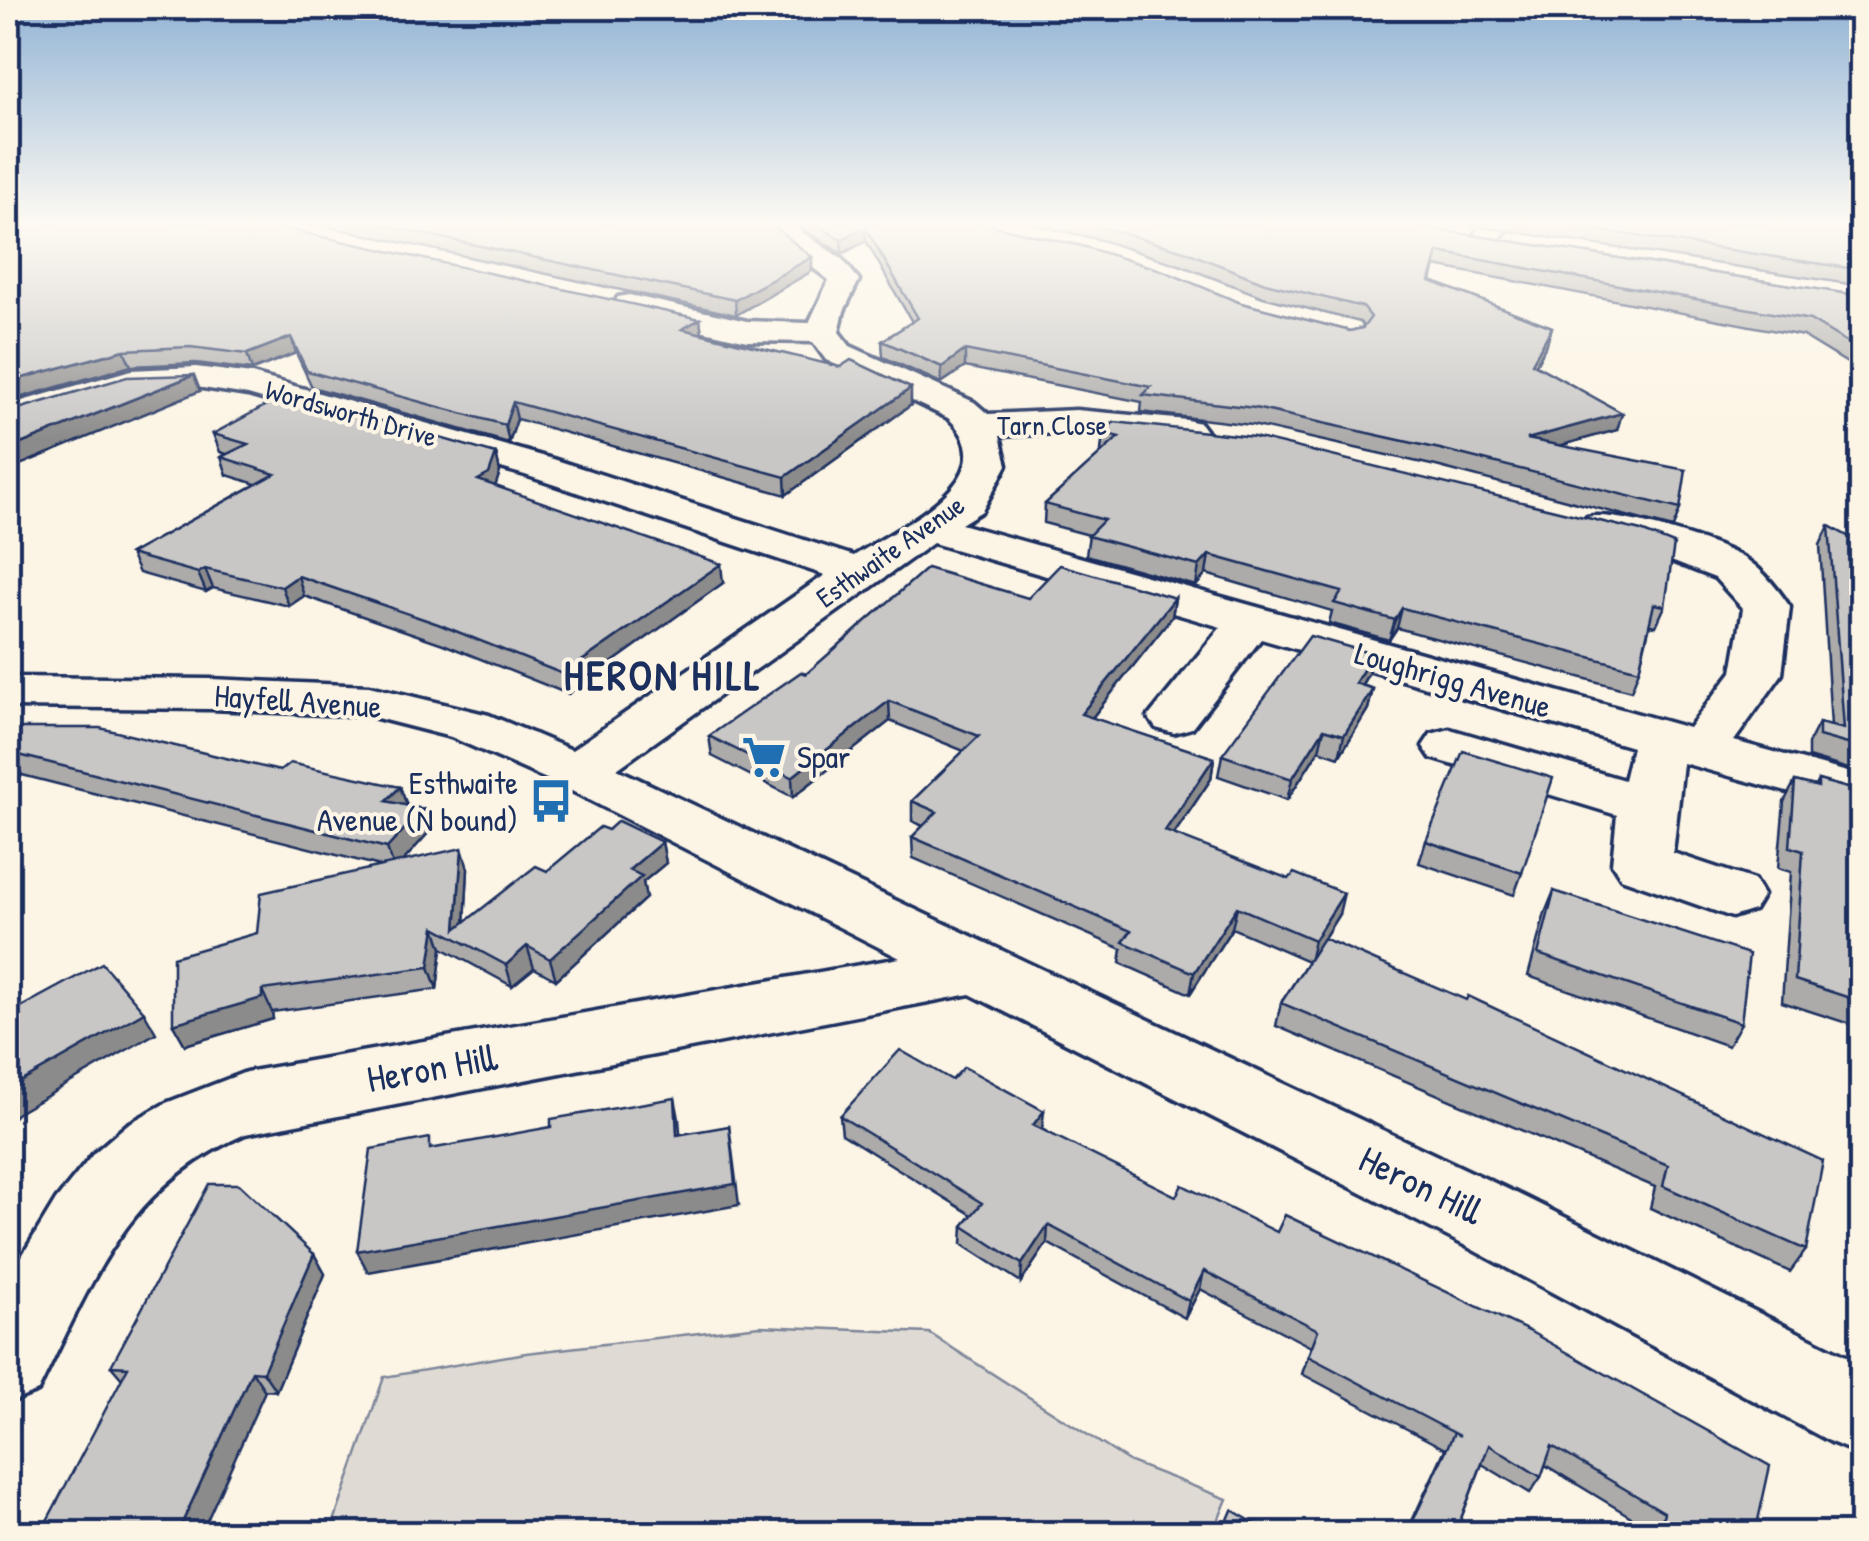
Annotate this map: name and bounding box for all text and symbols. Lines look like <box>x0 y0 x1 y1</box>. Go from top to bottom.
street label: Wordsworth Drive <box>261 370 441 456</box>
street label: Tarn Close <box>997 406 1107 444</box>
street label: Esthwaite Avenue <box>808 486 972 616</box>
street label: Loughrigg Avenue <box>1350 631 1556 728</box>
district label: HERON HILL <box>564 646 762 703</box>
street label: Hayfell Avenue <box>213 673 383 728</box>
supermarket icon: Spar <box>740 733 788 781</box>
place label: Spar <box>797 735 850 778</box>
place label: Esthwaite Avenue (N bound) <box>317 761 518 841</box>
bus stop icon: Esthwaite Avenue (N bound) <box>527 777 575 825</box>
street label: Heron Hill <box>363 1030 502 1104</box>
street label: Heron Hill <box>1351 1132 1492 1237</box>

